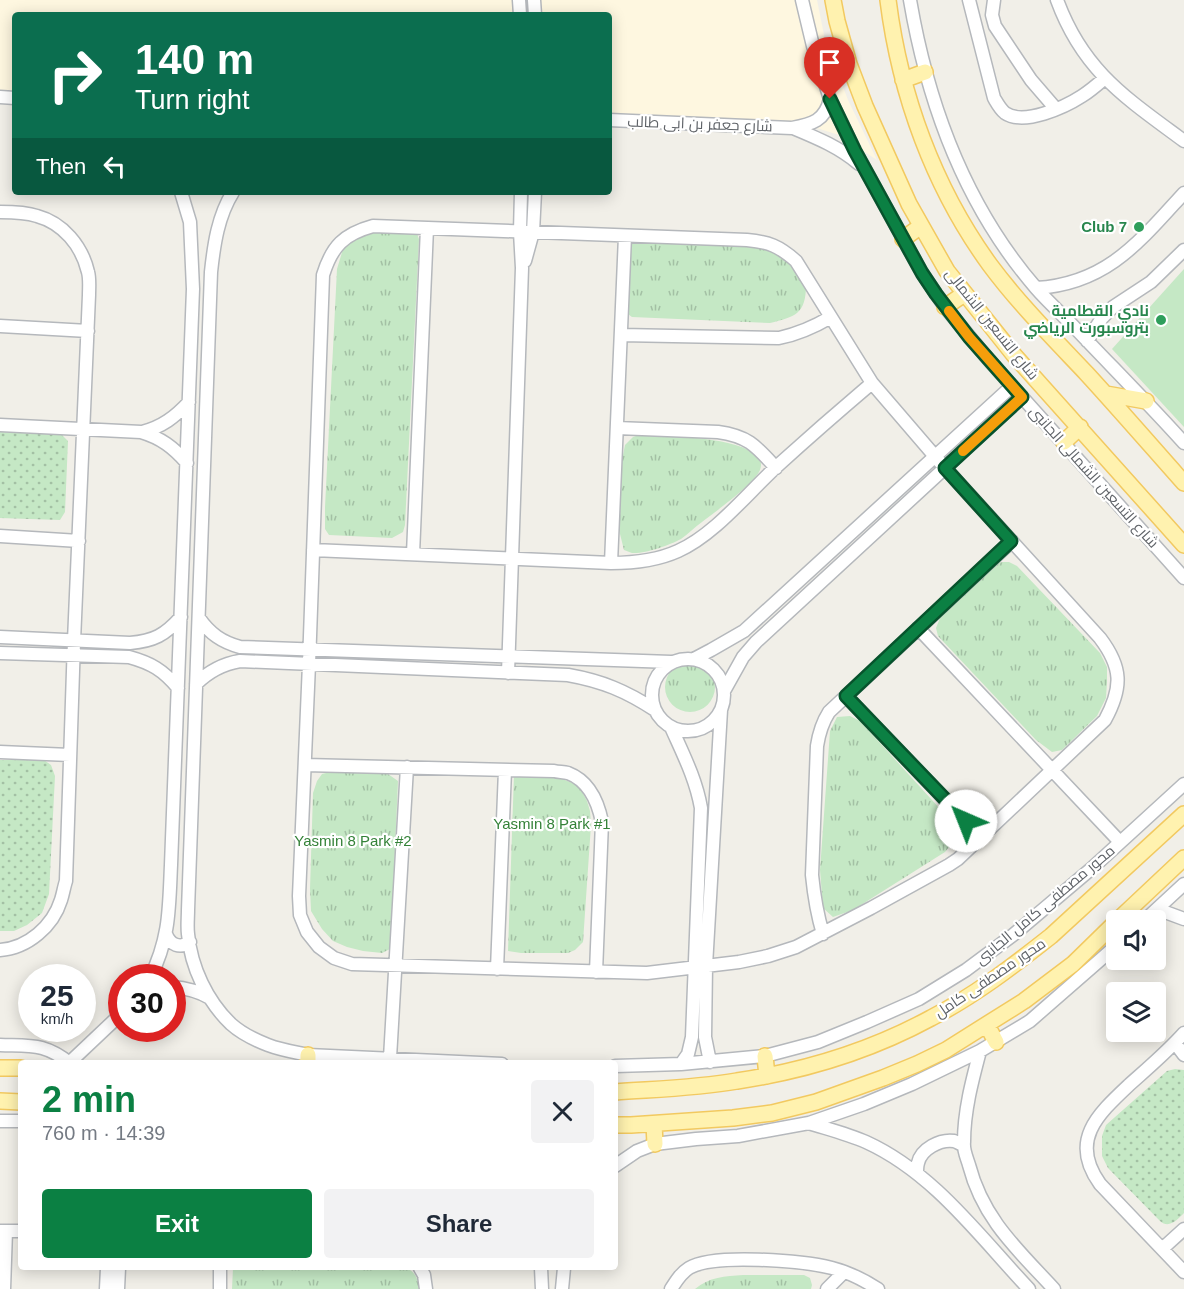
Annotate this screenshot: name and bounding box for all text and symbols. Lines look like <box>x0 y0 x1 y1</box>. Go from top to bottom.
icon: right <box>36 36 114 114</box>
text: 140 m <box>135 36 254 83</box>
pin <box>804 37 855 99</box>
icon: arrive <box>813 46 846 79</box>
text: Turn right <box>135 85 250 115</box>
street label: شارع جعفر بن ابى طالب <box>627 112 773 138</box>
icon: left <box>98 150 131 183</box>
text: Then <box>36 154 86 179</box>
place label: Club 7 <box>1081 218 1127 235</box>
marker: Club 7 <box>1132 220 1146 234</box>
street label: شارع التسعين الشمالى <box>940 265 1042 385</box>
place label: نادي القطامية بتروسبورت الرياضي <box>1023 302 1149 339</box>
marker: نادي القطامية بتروسبورت الرياضي <box>1154 313 1168 327</box>
street label: شارع التسعين الشمالى الجانبى <box>1024 402 1162 553</box>
position arrow <box>934 789 998 853</box>
park label: Yasmin 8 Park #1 <box>493 815 611 832</box>
park label: Yasmin 8 Park #2 <box>294 832 412 849</box>
street label: محور مصطفى كامل الجانبى <box>972 841 1119 969</box>
map controls <box>1106 910 1166 1042</box>
button: sound <box>1106 910 1166 970</box>
street label: محور مصطفى كامل <box>931 934 1049 1023</box>
speed limit sign: 30 <box>108 964 186 1042</box>
text: 25 <box>40 979 74 1012</box>
button: layers <box>1106 982 1166 1042</box>
text: km/h <box>41 1010 73 1027</box>
text: 2 min <box>42 1079 136 1120</box>
button: close <box>531 1080 594 1143</box>
text: 760 m · 14:39 <box>42 1122 165 1144</box>
button: Exit <box>42 1189 312 1258</box>
button: Share <box>324 1189 594 1258</box>

